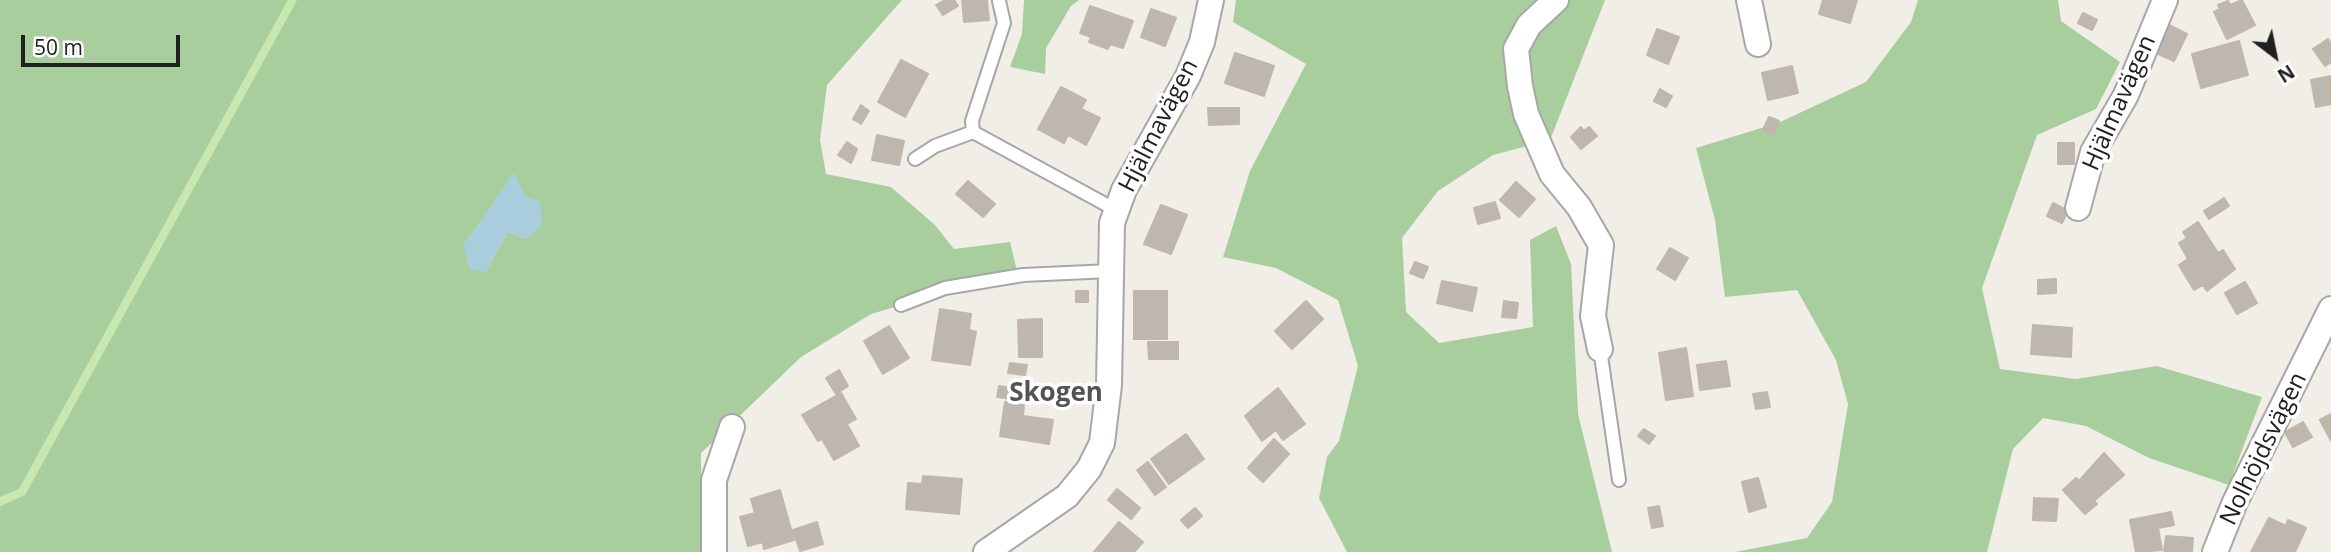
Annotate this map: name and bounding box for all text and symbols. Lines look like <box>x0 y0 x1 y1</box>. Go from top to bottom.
scale bar <box>24 21 184 65</box>
north arrow <box>2240 21 2310 91</box>
street label: Hjälmavägen <box>2077 31 2163 175</box>
text: 50 m <box>34 33 83 61</box>
street label: Hjälmavägen <box>1113 55 1205 197</box>
text: N <box>2273 59 2300 89</box>
street label: Nolhöjdsvägen <box>2215 368 2313 530</box>
district label: Skogen <box>1009 378 1103 410</box>

